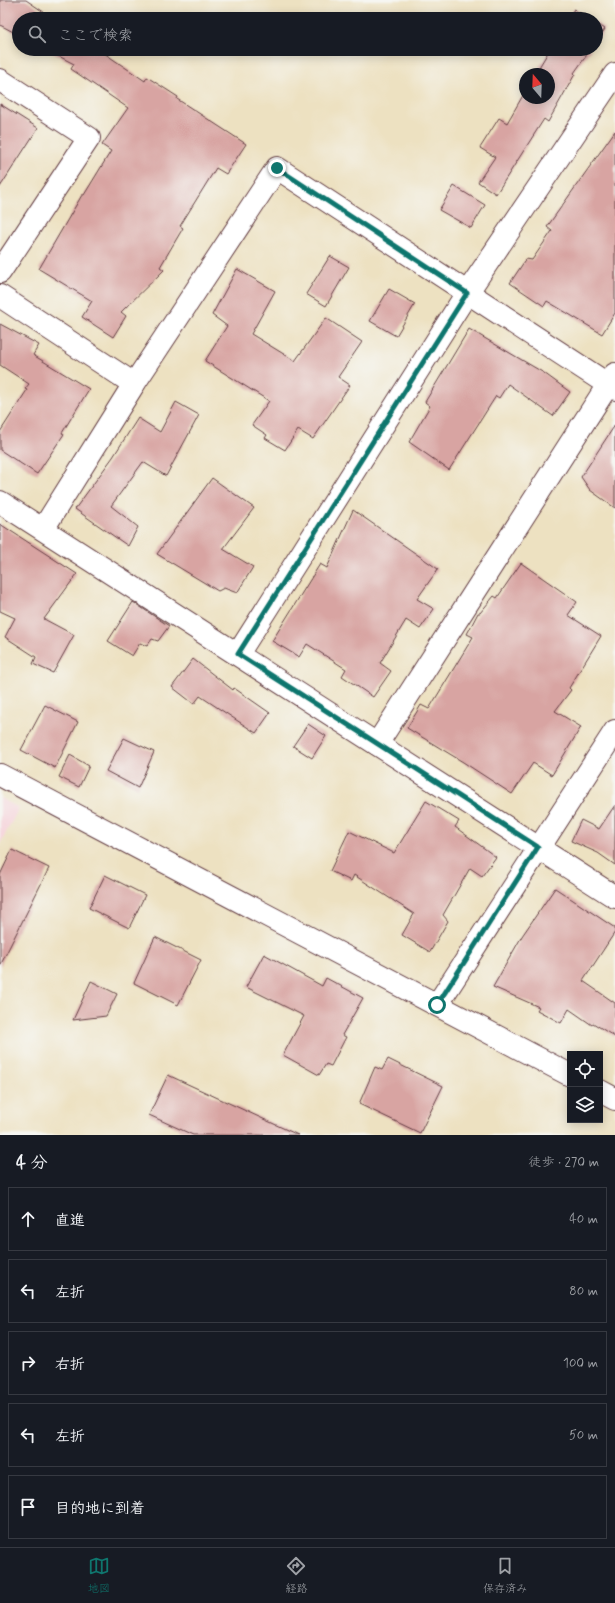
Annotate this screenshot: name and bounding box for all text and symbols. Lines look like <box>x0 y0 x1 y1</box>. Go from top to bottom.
search box <box>12 12 603 56</box>
icon: search <box>26 23 48 45</box>
text: ここで検索 <box>58 26 133 46</box>
north arrow <box>519 68 555 104</box>
route end <box>268 159 286 177</box>
route start <box>428 996 446 1014</box>
map controls <box>567 1051 603 1123</box>
button: locate <box>567 1051 603 1087</box>
button: layers <box>567 1087 603 1123</box>
text: 4 分 <box>16 1152 47 1174</box>
text: 徒歩 · 270 m <box>528 1154 599 1171</box>
icon: ahead <box>17 1208 39 1230</box>
text: 直進 <box>55 1211 85 1231</box>
text: 40 m <box>569 1211 598 1228</box>
icon: left <box>17 1280 39 1302</box>
text: 左折 <box>55 1283 85 1303</box>
text: 80 m <box>569 1283 598 1300</box>
icon: right <box>17 1352 39 1374</box>
text: 右折 <box>55 1355 85 1375</box>
text: 100 m <box>563 1355 598 1372</box>
icon: left <box>17 1424 39 1446</box>
text: 左折 <box>55 1427 85 1447</box>
text: 50 m <box>569 1427 598 1444</box>
icon: arrive <box>17 1496 39 1518</box>
text: 目的地に到着 <box>55 1499 145 1519</box>
tab: 地図 <box>88 1555 110 1596</box>
tab: 経路 <box>285 1555 307 1596</box>
tab: 保存済み <box>483 1555 527 1596</box>

